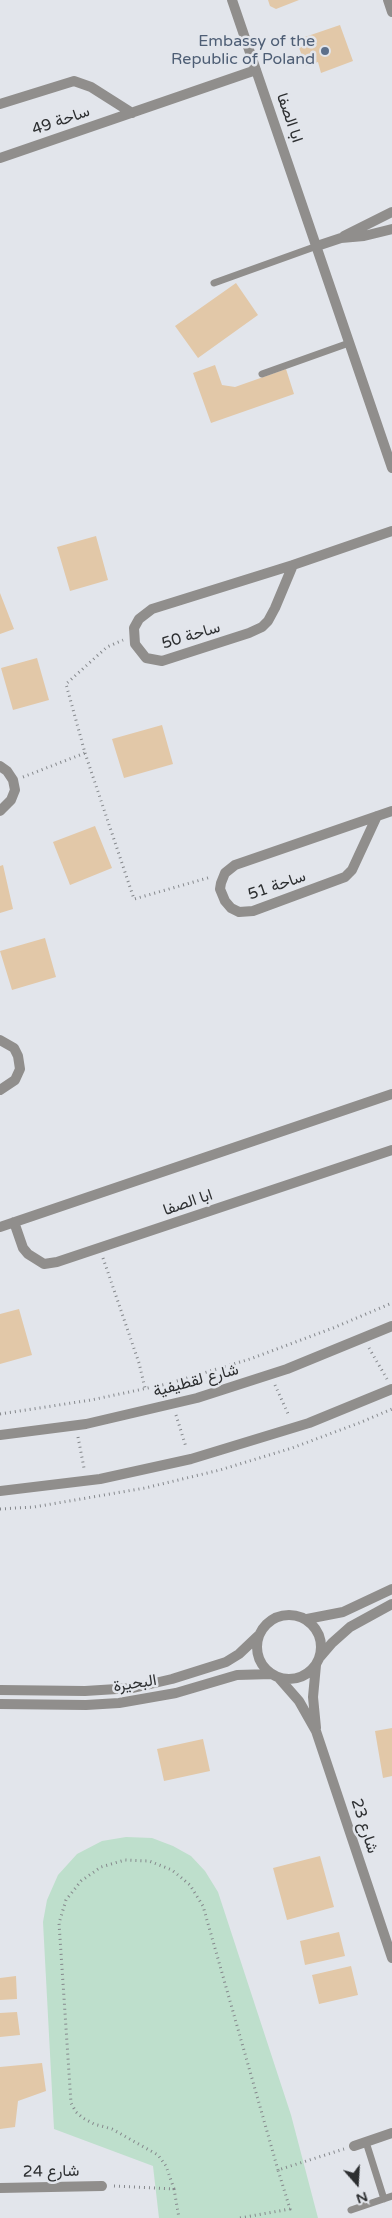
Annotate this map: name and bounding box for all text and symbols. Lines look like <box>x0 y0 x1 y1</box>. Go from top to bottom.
place label: Embassy of the Republic of Poland <box>171 32 315 70</box>
marker: Embassy of the Republic of Poland <box>319 45 331 57</box>
street label: ابا الصفا <box>272 91 306 145</box>
street label: ساحة 49 <box>29 102 93 140</box>
street label: ساحة 50 <box>159 618 223 654</box>
street label: ساحة 51 <box>245 867 309 905</box>
street label: ابا الصفا <box>161 1186 215 1220</box>
street label: شارع لقطيفية <box>151 1360 241 1402</box>
street label: البحيرة <box>112 1671 158 1697</box>
street label: شارع 23 <box>346 1796 382 1856</box>
north arrow <box>332 2158 382 2208</box>
street label: شارع 24 <box>23 2162 79 2182</box>
text: N <box>354 2188 370 2208</box>

